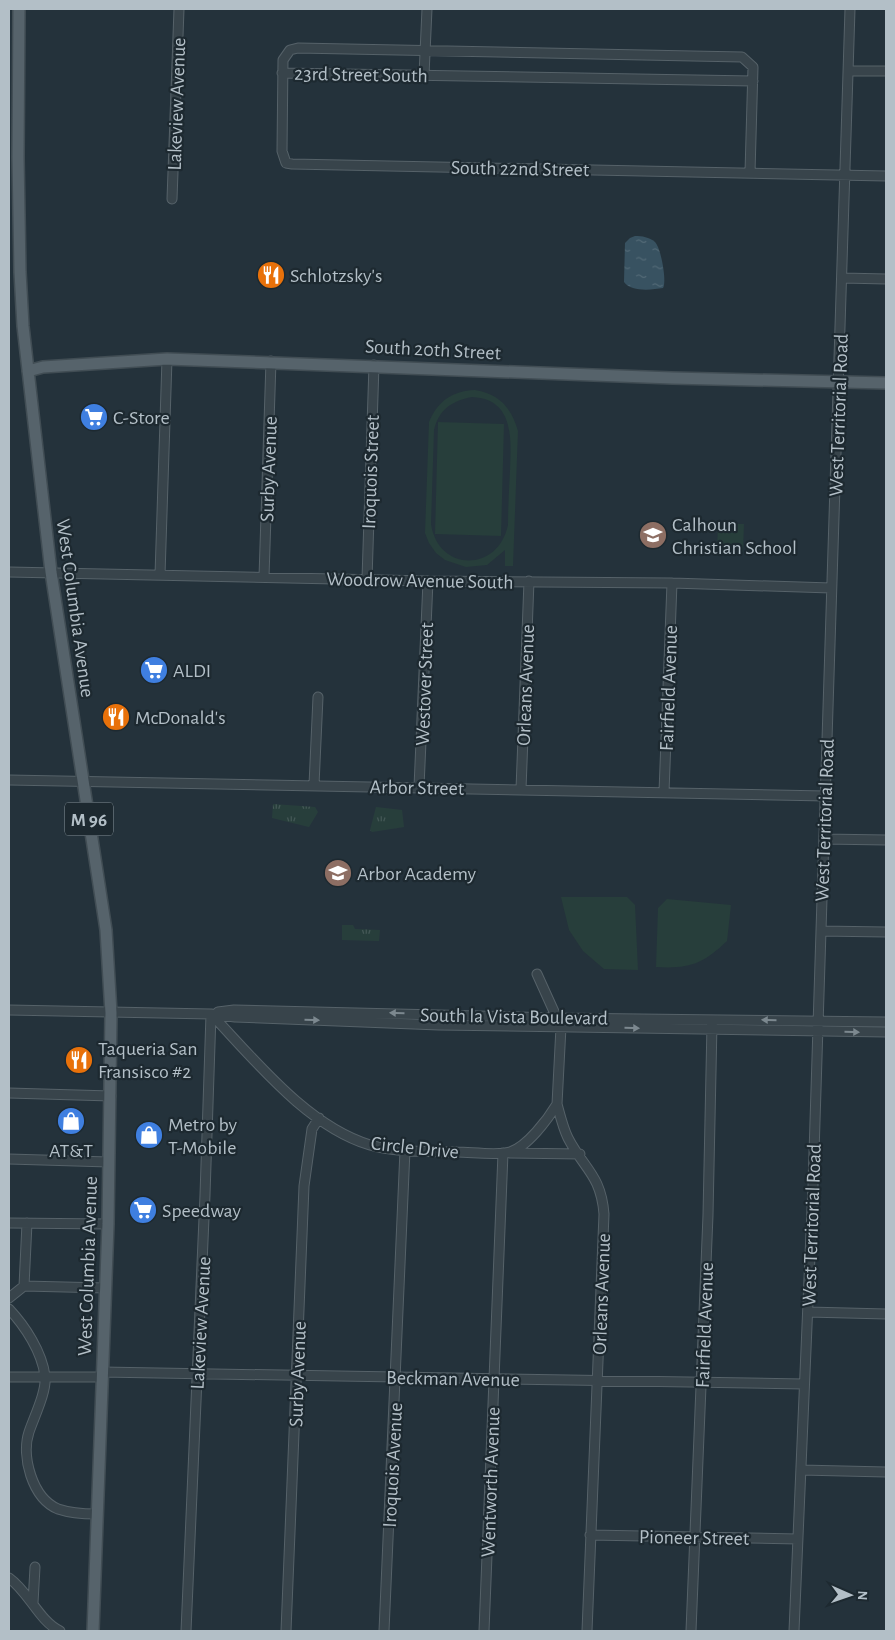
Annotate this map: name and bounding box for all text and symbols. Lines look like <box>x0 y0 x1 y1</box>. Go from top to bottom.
street label: Lakeview Avenue <box>165 37 189 171</box>
street label: 23rd Street South <box>294 64 428 86</box>
street label: South 22nd Street <box>451 158 590 180</box>
restaurant icon: Schlotzsky's <box>256 260 286 290</box>
place label: Schlotzsky's <box>290 266 382 286</box>
street label: West Territorial Road <box>826 333 852 497</box>
street label: South 20th Street <box>365 336 502 364</box>
supermarket icon: C-Store <box>79 402 109 432</box>
place label: C-Store <box>113 408 170 428</box>
street label: Iroquois Street <box>359 414 383 529</box>
street label: Surby Avenue <box>257 416 281 522</box>
place label: Calhoun Christian School <box>672 515 797 558</box>
street label: West Columbia Avenue <box>53 518 97 699</box>
school or university icon: Calhoun Christian School <box>638 520 668 550</box>
street label: Woodrow Avenue South <box>326 569 514 593</box>
street label: Westover Street <box>413 621 437 746</box>
street label: Orleans Avenue <box>514 624 538 746</box>
street label: Fairfield Avenue <box>657 625 681 751</box>
supermarket icon: ALDI <box>139 655 169 685</box>
place label: ALDI <box>173 661 211 681</box>
restaurant icon: McDonald's <box>101 702 131 732</box>
place label: McDonald's <box>135 708 226 728</box>
street label: West Territorial Road <box>812 738 838 902</box>
street label: Arbor Street <box>370 777 465 799</box>
road number: M 96 <box>65 802 113 836</box>
school or university icon: Arbor Academy <box>323 858 353 888</box>
place label: Arbor Academy <box>357 864 477 884</box>
street label: South la Vista Boulevard <box>420 1005 608 1029</box>
one-way arrow <box>389 1009 405 1017</box>
one-way arrow <box>761 1016 777 1024</box>
one-way arrow <box>304 1017 320 1025</box>
one-way arrow <box>624 1024 640 1032</box>
one-way arrow <box>844 1028 860 1036</box>
place label: Taqueria San Fransisco #2 <box>98 1039 198 1082</box>
restaurant icon: Taqueria San Fransisco #2 <box>64 1045 94 1075</box>
shop icon: AT&T <box>56 1106 86 1136</box>
place label: Metro by T-Mobile <box>168 1115 238 1158</box>
shop icon: Metro by T-Mobile <box>134 1120 164 1150</box>
street label: Circle Drive <box>370 1133 460 1163</box>
place label: AT&T <box>49 1141 93 1161</box>
street label: West Territorial Road <box>799 1143 825 1307</box>
street label: West Columbia Avenue <box>75 1176 101 1356</box>
supermarket icon: Speedway <box>128 1195 158 1225</box>
place label: Speedway <box>162 1201 242 1221</box>
street label: Orleans Avenue <box>590 1233 614 1355</box>
street label: Lakeview Avenue <box>188 1256 214 1390</box>
street label: Fairfield Avenue <box>693 1262 717 1388</box>
street label: Surby Avenue <box>286 1321 310 1427</box>
street label: Beckman Avenue <box>386 1368 520 1390</box>
street label: Iroquois Avenue <box>380 1402 406 1528</box>
street label: Wentworth Avenue <box>478 1406 504 1558</box>
street label: Pioneer Street <box>639 1527 750 1549</box>
north arrow <box>825 1570 875 1620</box>
text: N <box>855 1590 869 1601</box>

